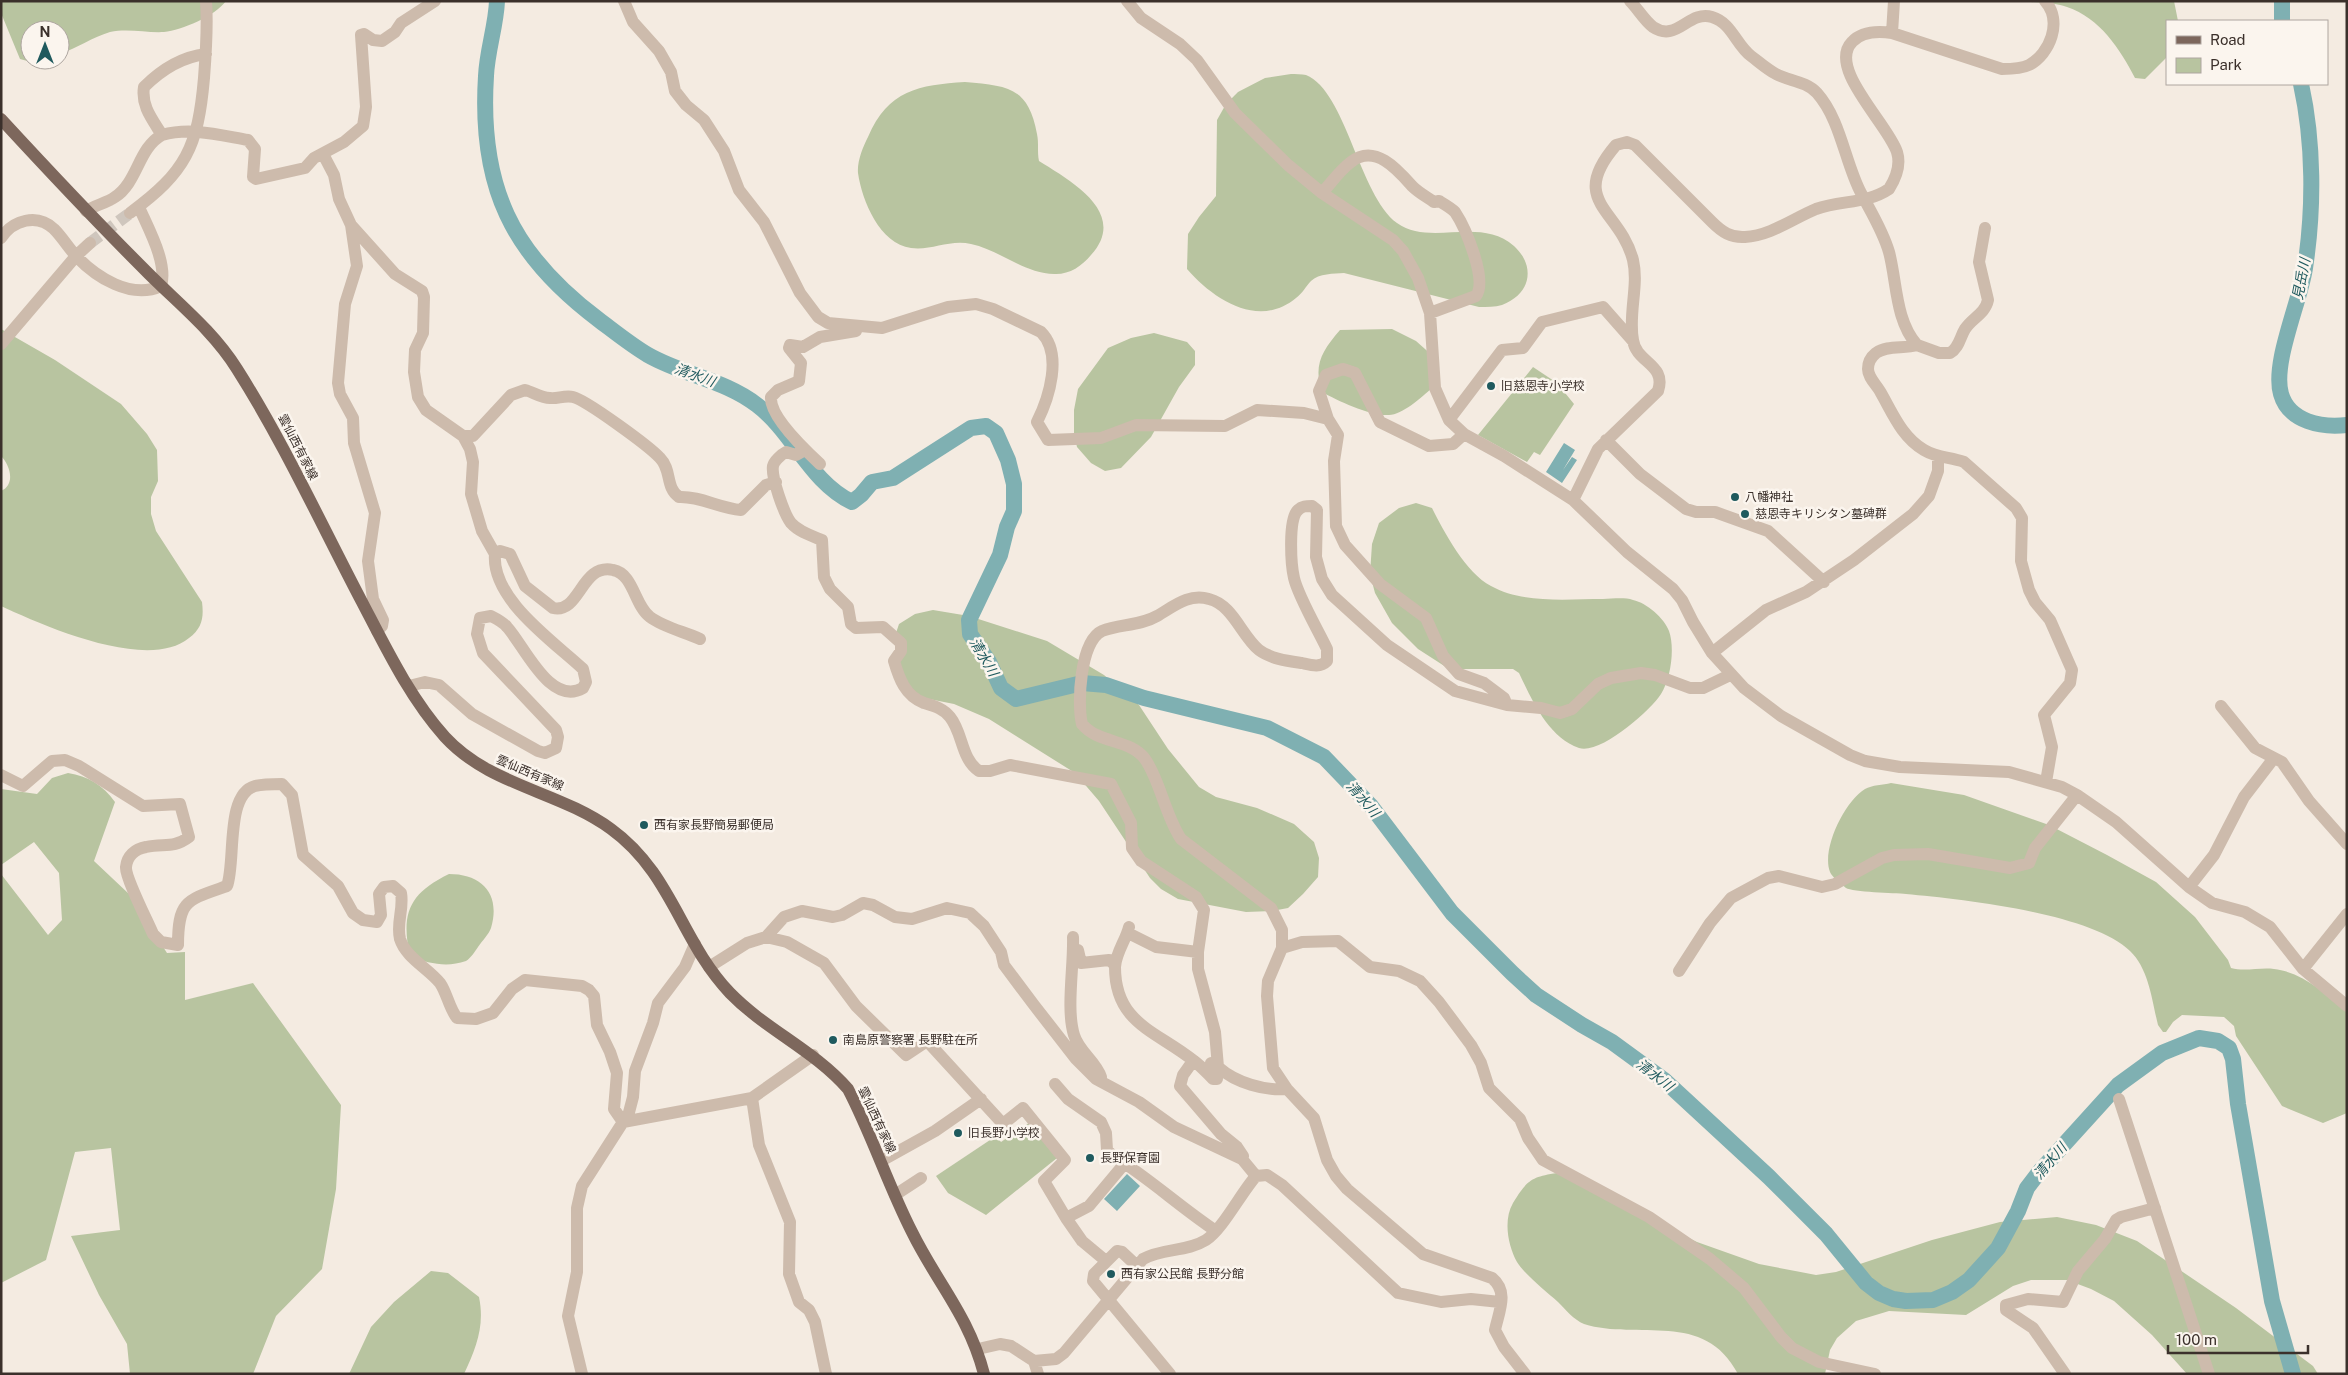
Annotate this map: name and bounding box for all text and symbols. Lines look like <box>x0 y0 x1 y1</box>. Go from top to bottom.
north arrow <box>20 20 70 70</box>
legend <box>2166 20 2328 85</box>
text: N <box>40 24 50 40</box>
text: Road <box>2210 31 2246 48</box>
text: Park <box>2210 56 2242 73</box>
water label: 見岳川 <box>2289 255 2313 301</box>
water label: 清水川 <box>673 360 719 390</box>
place label: 旧慈恩寺小学校 <box>1501 379 1585 393</box>
marker: 旧慈恩寺小学校 <box>1485 380 1497 392</box>
street label: 雲仙西有家線 <box>275 412 321 482</box>
place label: 八幡神社 <box>1745 490 1793 504</box>
marker: 八幡神社 <box>1729 491 1741 503</box>
place label: 慈恩寺キリシタン墓碑群 <box>1755 507 1887 521</box>
marker: 慈恩寺キリシタン墓碑群 <box>1739 508 1751 520</box>
water label: 清水川 <box>966 635 1003 681</box>
street label: 雲仙西有家線 <box>494 752 566 794</box>
water label: 清水川 <box>1343 778 1384 822</box>
place label: 西有家長野簡易郵便局 <box>654 818 774 832</box>
marker: 西有家長野簡易郵便局 <box>638 819 650 831</box>
place label: 南島原警察署 長野駐在所 <box>843 1033 978 1047</box>
marker: 南島原警察署 長野駐在所 <box>827 1034 839 1046</box>
water label: 清水川 <box>1634 1056 1678 1095</box>
street label: 雲仙西有家線 <box>855 1084 899 1156</box>
place label: 旧長野小学校 <box>968 1126 1040 1140</box>
marker: 旧長野小学校 <box>952 1127 964 1139</box>
water label: 清水川 <box>2030 1138 2071 1182</box>
place label: 長野保育園 <box>1100 1151 1160 1165</box>
marker: 長野保育園 <box>1084 1152 1096 1164</box>
place label: 西有家公民館 長野分館 <box>1121 1267 1244 1281</box>
marker: 西有家公民館 長野分館 <box>1105 1268 1117 1280</box>
scale bar <box>2168 1322 2308 1354</box>
text: 100 m <box>2176 1331 2217 1348</box>

